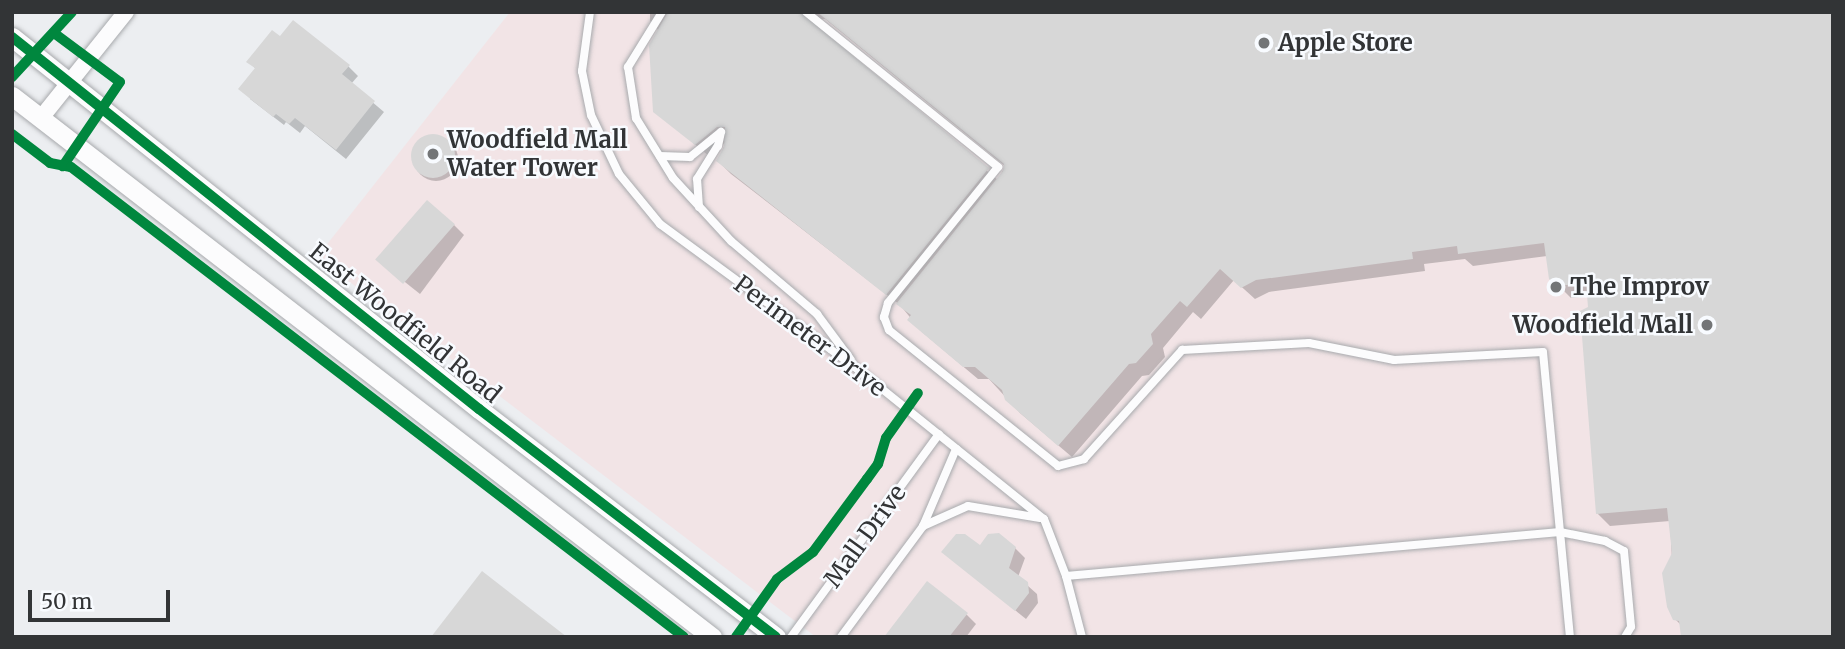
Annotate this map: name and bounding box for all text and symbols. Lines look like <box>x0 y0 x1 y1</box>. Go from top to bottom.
place label: Apple Store <box>1278 29 1413 57</box>
marker: Apple Store <box>1256 35 1272 51</box>
place label: Woodfield Mall Water Tower <box>447 126 628 182</box>
marker: Woodfield Mall Water Tower <box>425 146 441 162</box>
street label: East Woodfield Road <box>304 237 506 409</box>
street label: Perimeter Drive <box>728 270 892 402</box>
place label: The Improv <box>1570 273 1709 301</box>
marker: The Improv <box>1548 279 1564 295</box>
place label: Woodfield Mall <box>1512 311 1693 339</box>
marker: Woodfield Mall <box>1699 317 1715 333</box>
street label: Mall Drive <box>818 479 912 593</box>
scale bar <box>32 576 173 620</box>
text: 50 m <box>41 588 92 615</box>

